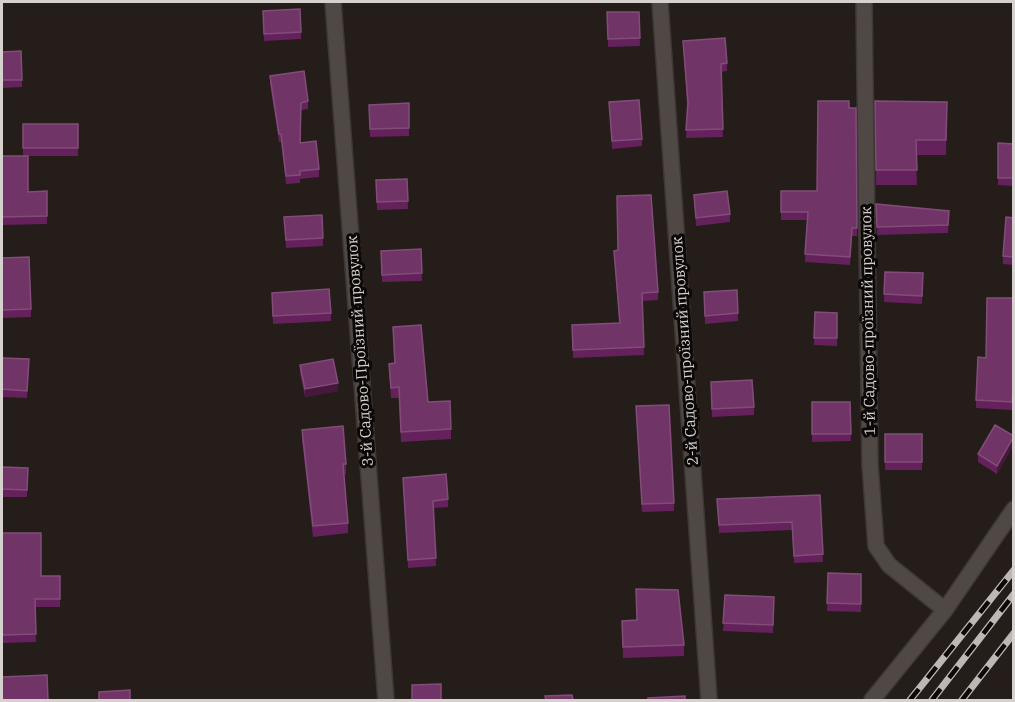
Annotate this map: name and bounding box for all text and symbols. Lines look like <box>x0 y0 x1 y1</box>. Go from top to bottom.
street label: 1-й Садово-проїзний провулок <box>856 206 879 436</box>
street label: 3-й Садово-Проїзний провулок <box>342 235 377 467</box>
street label: 2-й Садово-проїзний провулок <box>667 236 702 466</box>

